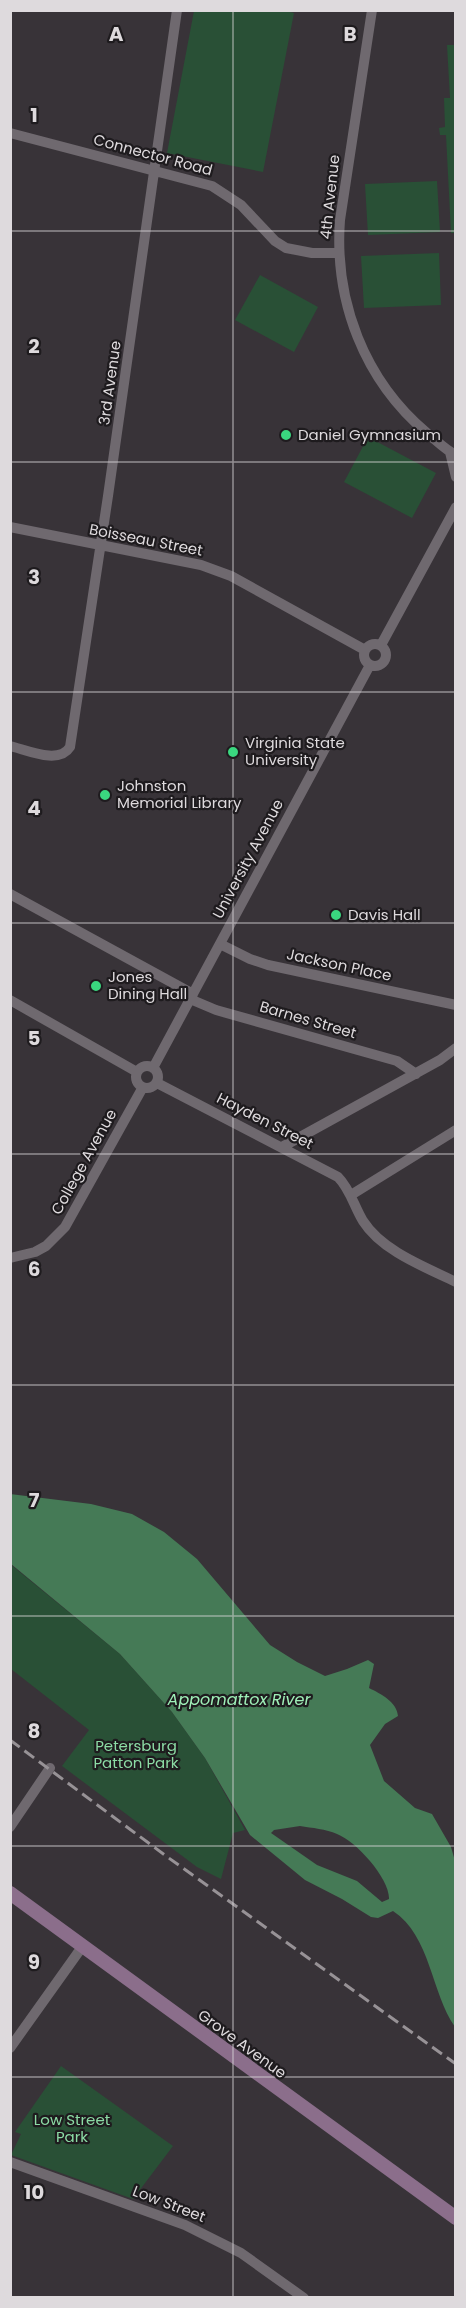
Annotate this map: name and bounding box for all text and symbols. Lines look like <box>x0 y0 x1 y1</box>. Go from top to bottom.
text: A <box>109 20 124 48</box>
text: B <box>343 20 357 48</box>
text: 1 <box>30 101 38 129</box>
street label: Connector Road <box>91 129 215 181</box>
street label: 4th Avenue <box>315 154 344 240</box>
text: 2 <box>28 332 40 360</box>
street label: 3rd Avenue <box>93 339 126 426</box>
place label: Daniel Gymnasium <box>298 424 441 445</box>
marker: Daniel Gymnasium <box>279 428 293 442</box>
street label: Boisseau Street <box>88 518 205 561</box>
text: 3 <box>28 563 40 591</box>
place label: Virginia State University <box>245 732 345 770</box>
marker: Virginia State University <box>226 745 240 759</box>
place label: Johnston Memorial Library <box>117 775 242 813</box>
marker: Johnston Memorial Library <box>98 788 112 802</box>
text: 4 <box>27 794 41 822</box>
street label: University Avenue <box>207 795 288 922</box>
place label: Davis Hall <box>348 904 421 925</box>
marker: Davis Hall <box>329 908 343 922</box>
street label: Jackson Place <box>285 943 394 986</box>
place label: Jones Dining Hall <box>108 966 187 1004</box>
marker: Jones Dining Hall <box>89 979 103 993</box>
street label: Barnes Street <box>257 996 359 1043</box>
text: 5 <box>28 1024 41 1052</box>
street label: Hayden Street <box>213 1087 317 1154</box>
street label: College Avenue <box>46 1105 121 1218</box>
text: 6 <box>28 1255 40 1283</box>
text: 7 <box>29 1486 40 1514</box>
water label: Appomattox River <box>167 1688 311 1711</box>
text: 8 <box>28 1717 40 1745</box>
park label: Petersburg Patton Park <box>93 1735 179 1773</box>
text: 9 <box>28 1948 40 1976</box>
street label: Grove Avenue <box>194 2004 291 2083</box>
park label: Low Street Park <box>34 2109 110 2147</box>
text: 10 <box>24 2178 44 2206</box>
street label: Low Street <box>130 2180 209 2227</box>

